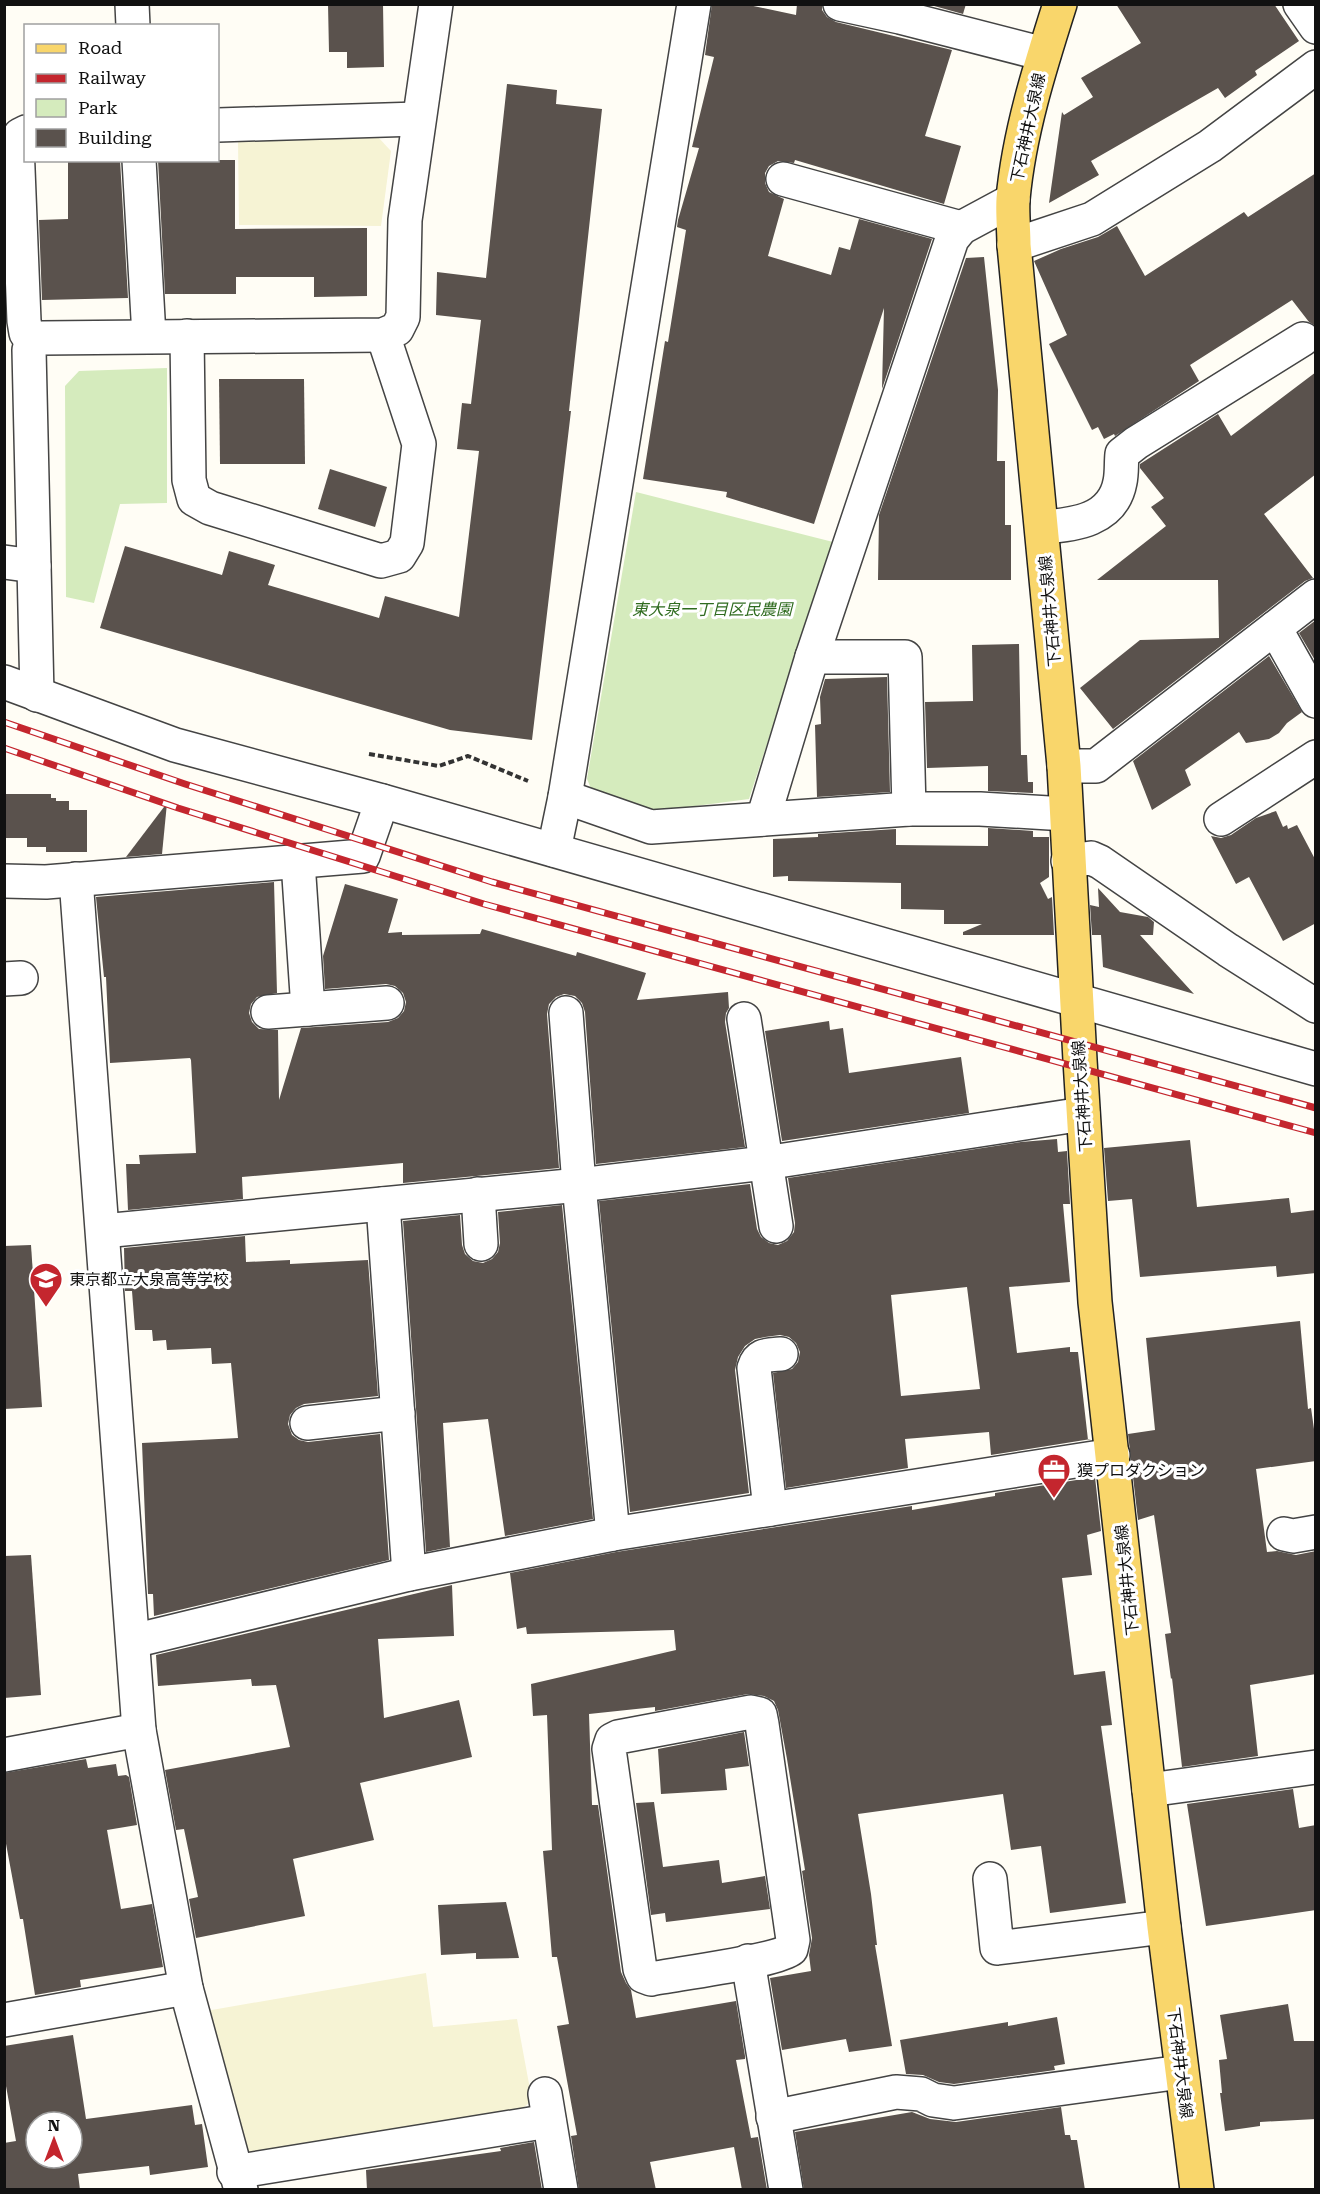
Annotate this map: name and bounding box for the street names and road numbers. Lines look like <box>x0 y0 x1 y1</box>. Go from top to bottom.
street label: 下石神井大泉線 <box>1007 71 1049 185</box>
street label: 下石神井大泉線 <box>1036 554 1064 668</box>
street label: 下石神井大泉線 <box>1069 1039 1095 1153</box>
street label: 下石神井大泉線 <box>1112 1523 1142 1637</box>
street label: 下石神井大泉線 <box>1164 2006 1196 2120</box>

